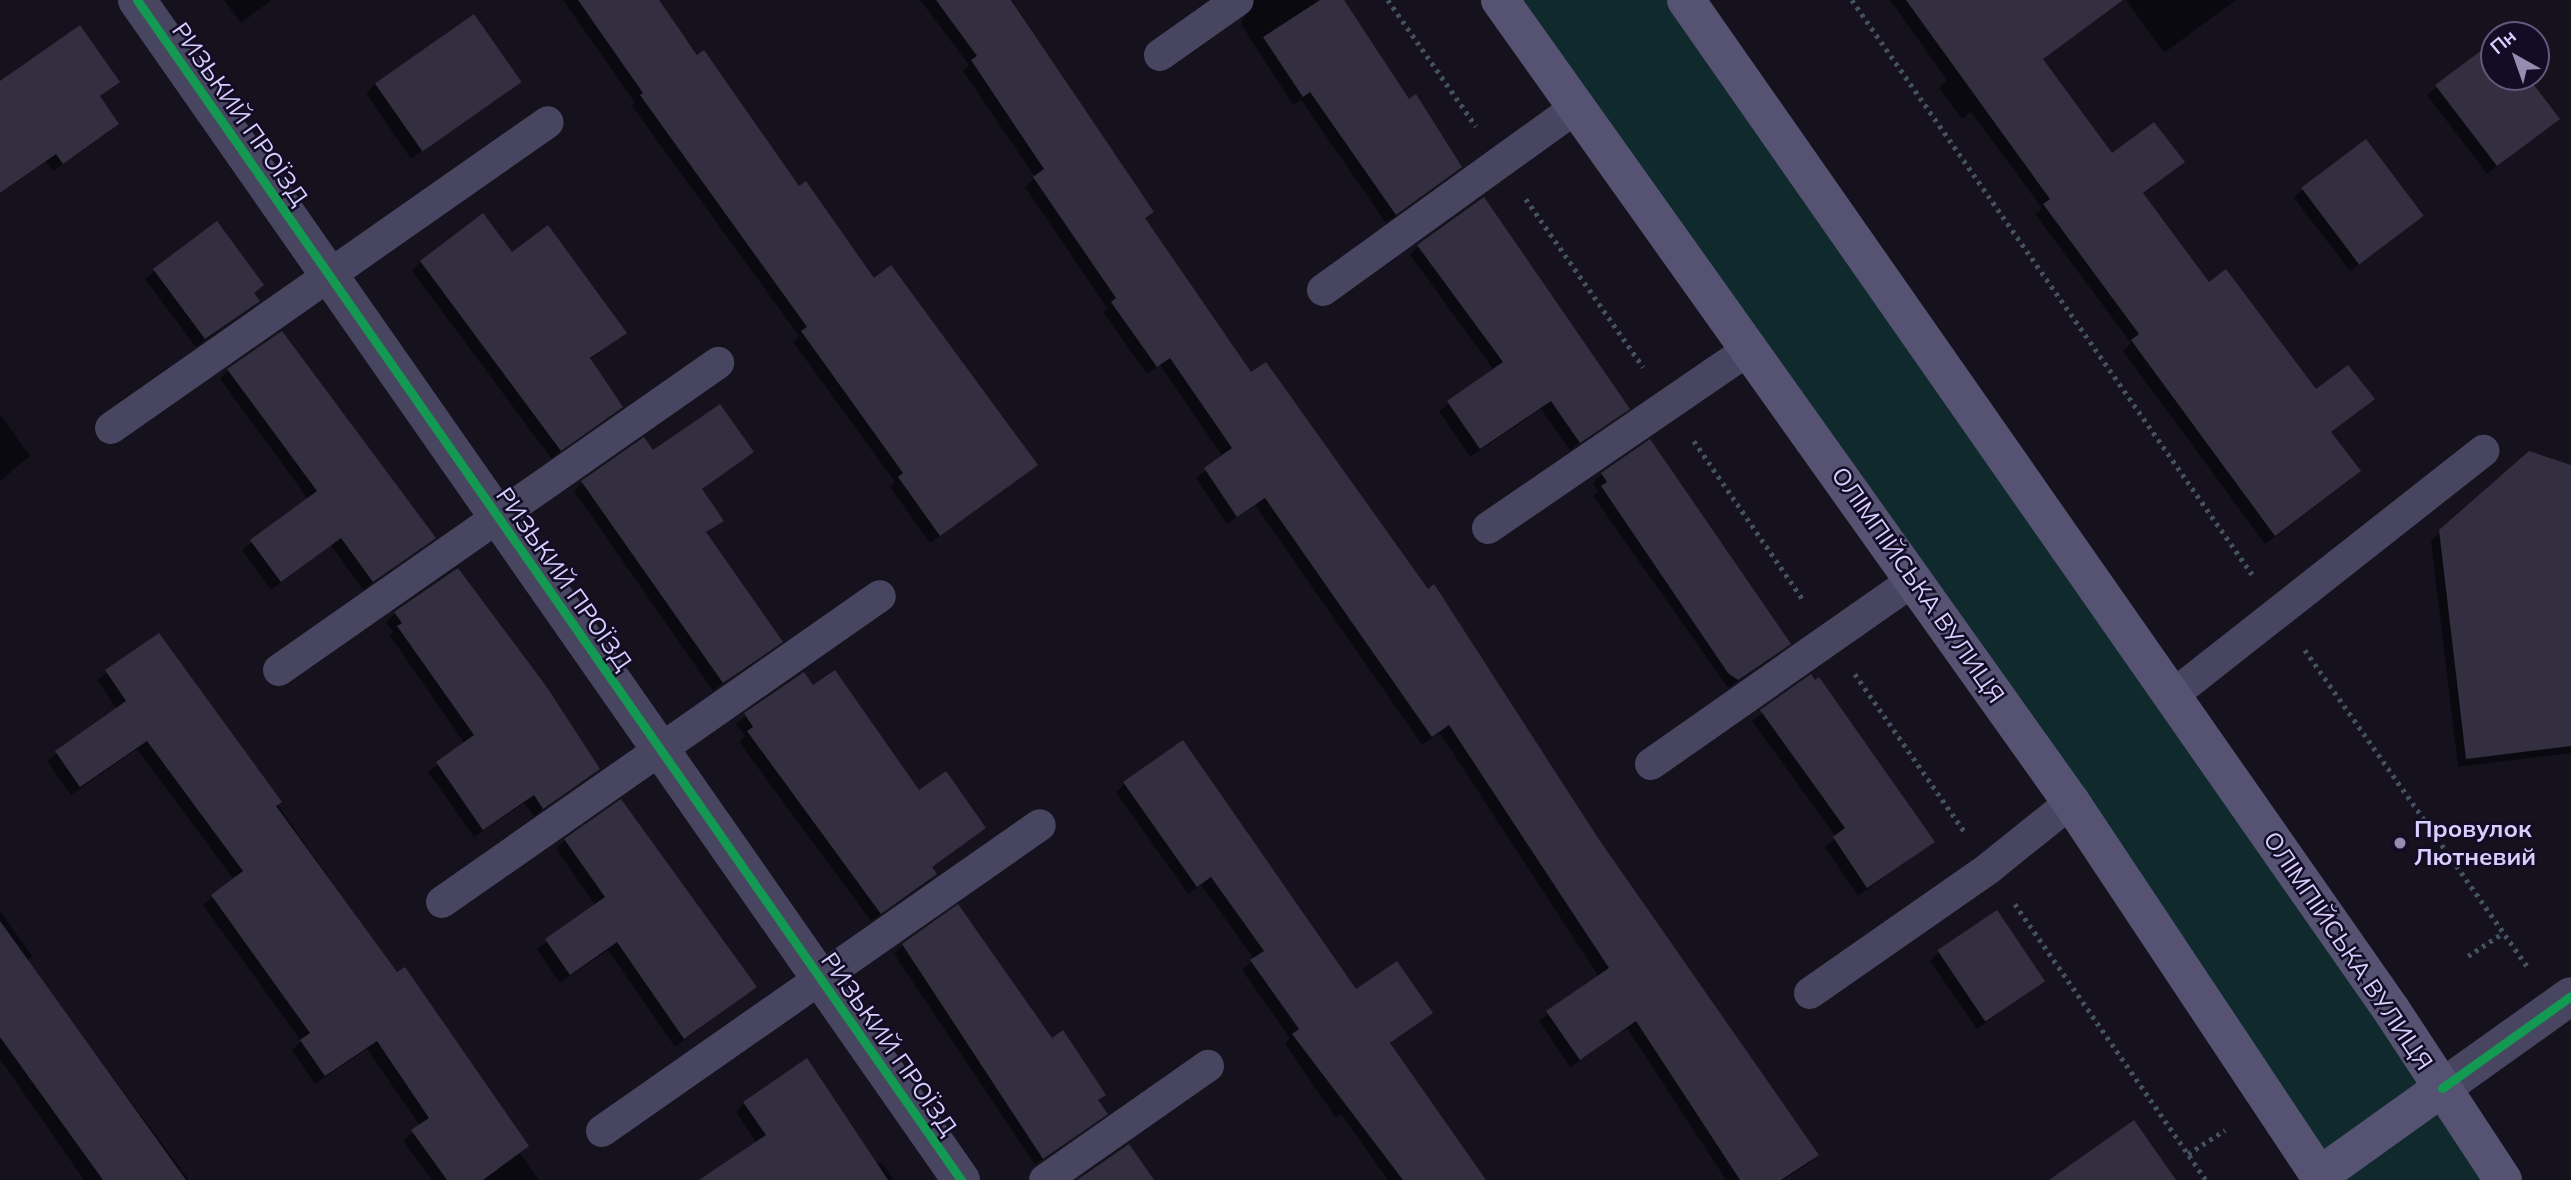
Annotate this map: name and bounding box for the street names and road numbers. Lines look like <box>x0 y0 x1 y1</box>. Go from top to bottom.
street label: РИЗЬКИЙ ПРОЇЗД <box>166 17 314 211</box>
street label: ОЛІМПІЙСЬКА ВУЛИЦЯ <box>1825 461 2011 709</box>
street label: РИЗЬКИЙ ПРОЇЗД <box>490 482 638 676</box>
street label: ОЛІМПІЙСЬКА ВУЛИЦЯ <box>2257 826 2439 1076</box>
street label: РИЗЬКИЙ ПРОЇЗД <box>815 947 963 1141</box>

